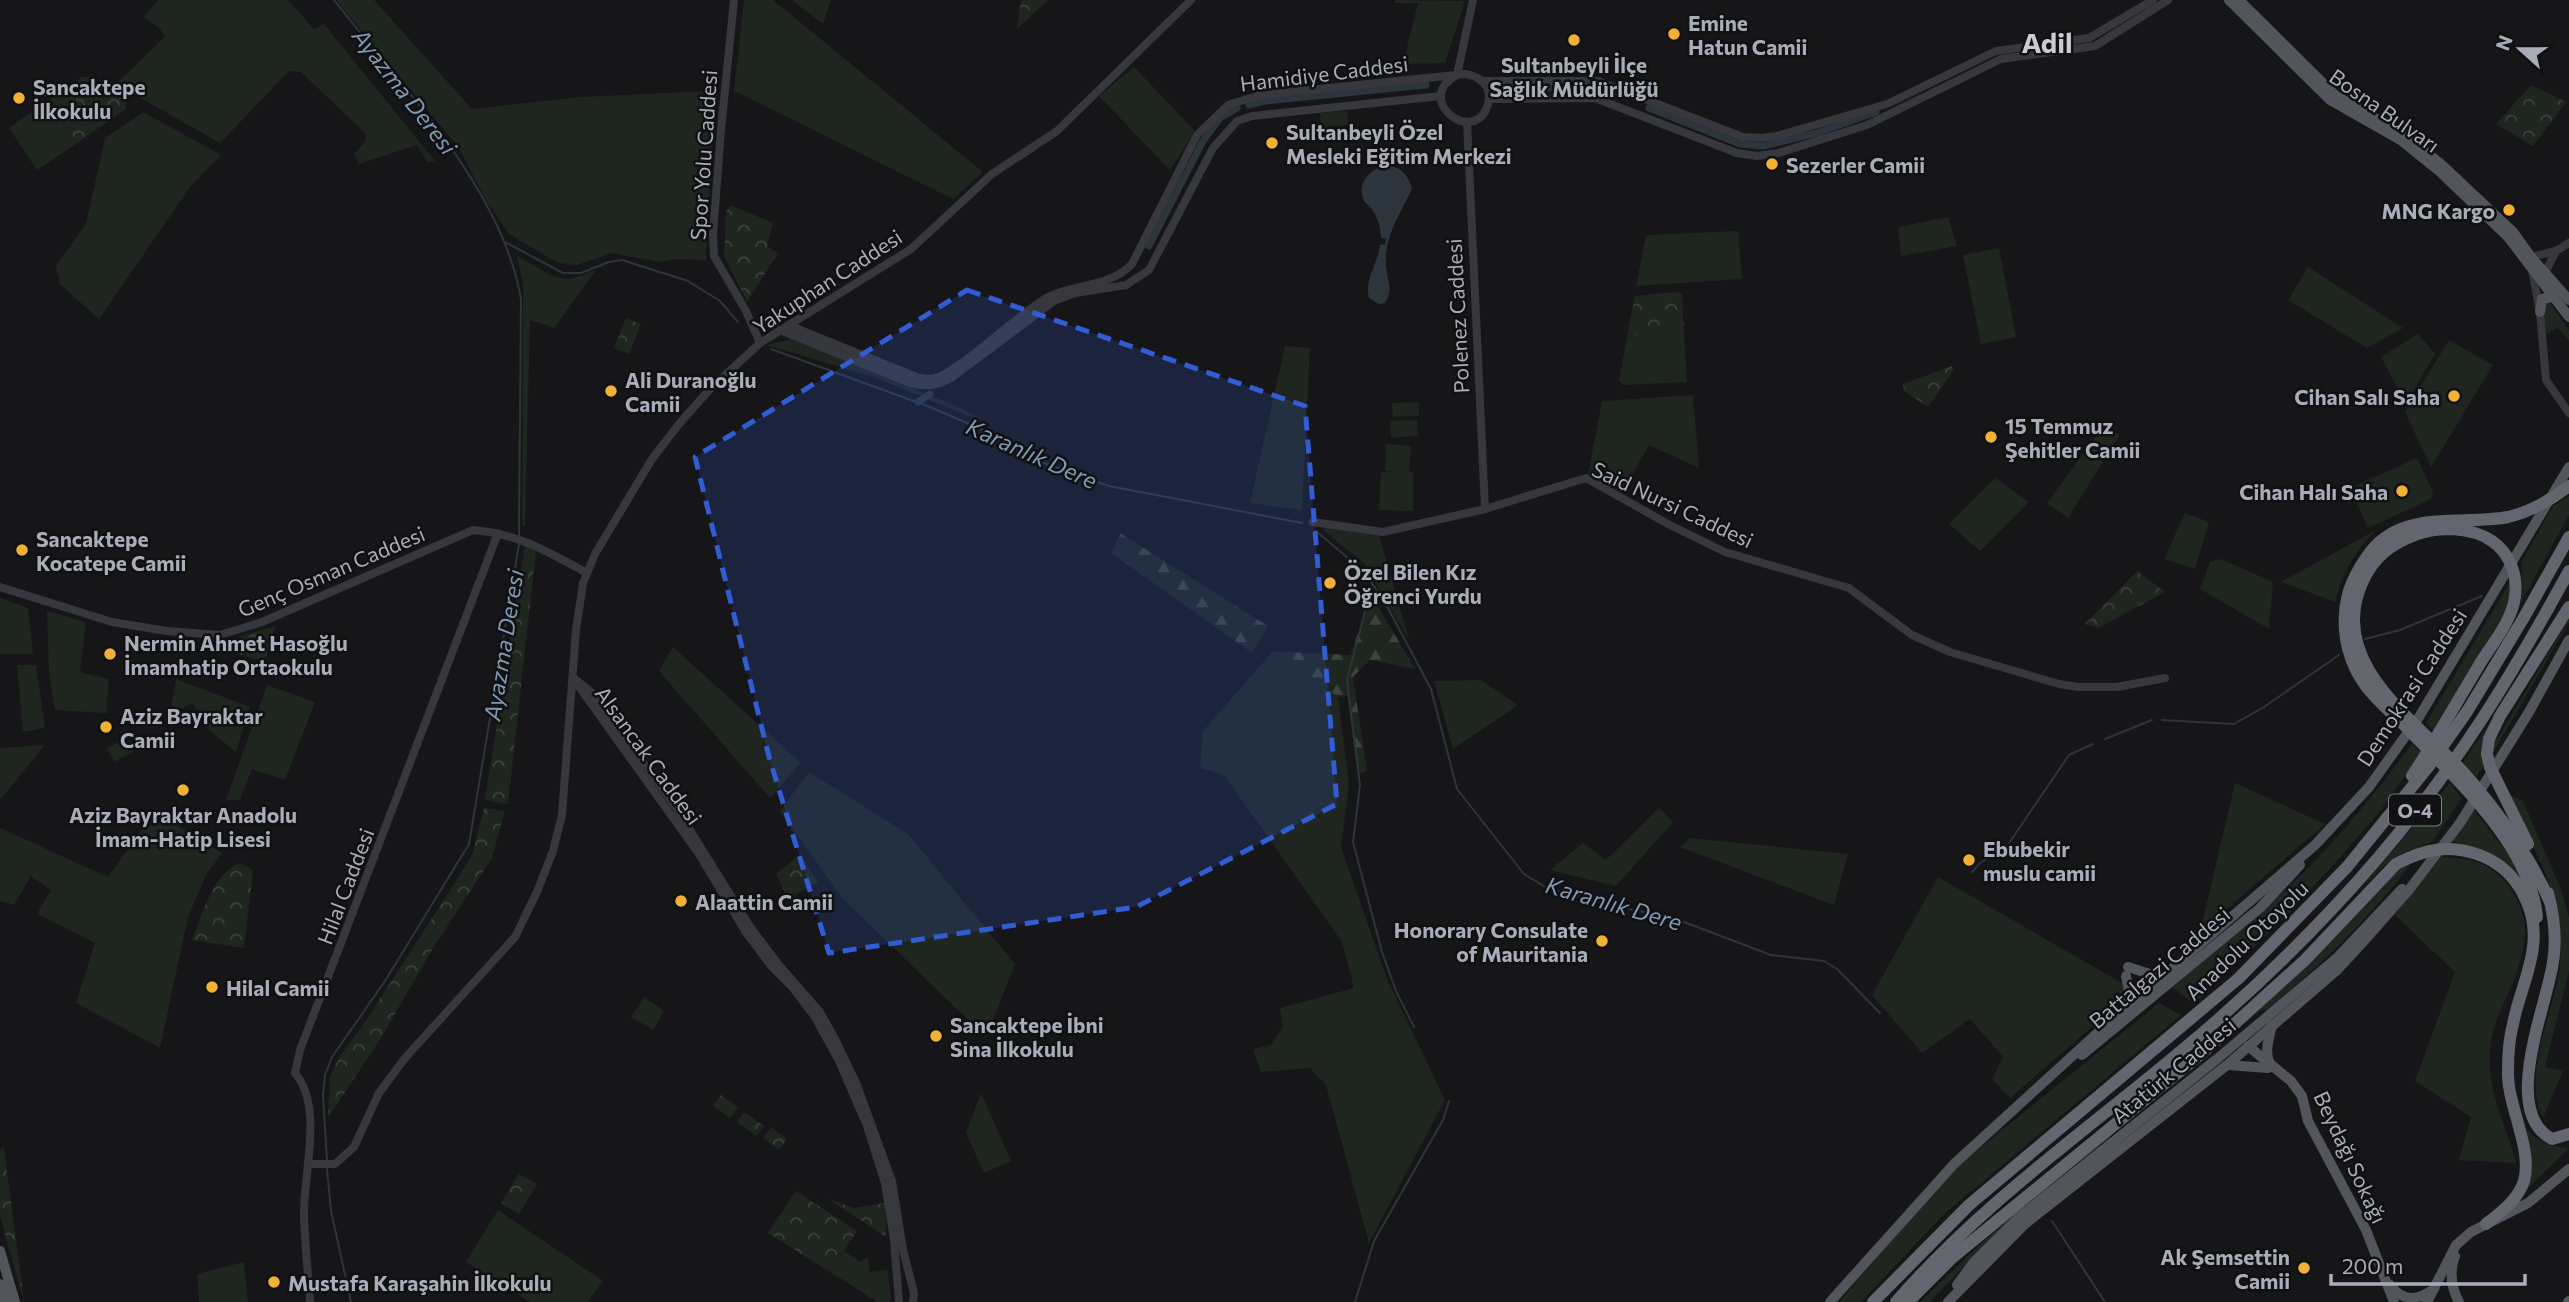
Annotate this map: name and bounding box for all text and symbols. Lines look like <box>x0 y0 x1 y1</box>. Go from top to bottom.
place label: Emine Hatun Camii <box>1688 10 1807 59</box>
north arrow <box>2485 14 2555 84</box>
water label: Ayazma Deresi <box>346 21 464 161</box>
district label: Adil <box>2021 25 2073 59</box>
marker: Emine Hatun Camii <box>1666 26 1682 42</box>
marker: Sultanbeyli İlçe Sağlık Müdürlüğü <box>1566 32 1582 48</box>
text: N <box>2490 32 2517 54</box>
street label: Hamidiye Caddesi <box>1238 50 1410 96</box>
place label: Sultanbeyli İlçe Sağlık Müdürlüğü <box>1489 52 1659 101</box>
street label: Bosna Bulvarı <box>2325 63 2445 157</box>
street label: Spor Yolu Caddesi <box>685 69 721 241</box>
place label: Sancaktepe İlkokulu <box>33 74 145 123</box>
marker: Sancaktepe İlkokulu <box>11 90 27 106</box>
place label: Sultanbeyli Özel Mesleki Eğitim Merkezi <box>1286 119 1512 168</box>
marker: Sultanbeyli Özel Mesleki Eğitim Merkezi <box>1264 135 1280 151</box>
place label: Sezerler Camii <box>1786 152 1925 177</box>
marker: Sezerler Camii <box>1764 156 1780 172</box>
place label: MNG Kargo <box>2381 198 2495 223</box>
marker: MNG Kargo <box>2501 202 2517 218</box>
street label: Yakuphan Caddesi <box>748 223 906 339</box>
street label: Polenez Caddesi <box>1440 238 1474 394</box>
place label: Ali Duranoğlu Camii <box>625 367 757 416</box>
marker: Ali Duranoğlu Camii <box>603 383 619 399</box>
place label: Cihan Salı Saha <box>2294 384 2440 409</box>
marker: Cihan Salı Saha <box>2446 388 2462 404</box>
water label: Karanlık Dere <box>962 412 1102 494</box>
place label: 15 Temmuz Şehitler Camii <box>2005 413 2140 462</box>
marker: 15 Temmuz Şehitler Camii <box>1983 429 1999 445</box>
street label: Said Nursi Caddesi <box>1588 456 1758 552</box>
place label: Cihan Halı Saha <box>2239 479 2388 504</box>
marker: Cihan Halı Saha <box>2394 483 2410 499</box>
street label: Genç Osman Caddesi <box>234 520 428 622</box>
place label: Sancaktepe Kocatepe Camii <box>36 526 186 575</box>
marker: Sancaktepe Kocatepe Camii <box>14 542 30 558</box>
place label: Özel Bilen Kız Öğrenci Yurdu <box>1344 559 1482 608</box>
water label: Ayazma Deresi <box>477 566 529 724</box>
marker: Özel Bilen Kız Öğrenci Yurdu <box>1322 575 1338 591</box>
street label: Demokrasi Caddesi <box>2351 604 2471 770</box>
place label: Nermin Ahmet Hasoğlu İmamhatip Ortaokulu <box>124 630 348 679</box>
marker: Nermin Ahmet Hasoğlu İmamhatip Ortaokulu <box>102 646 118 662</box>
street label: Alsancak Caddesi <box>590 681 708 829</box>
place label: Aziz Bayraktar Camii <box>120 703 263 752</box>
marker: Aziz Bayraktar Camii <box>98 719 114 735</box>
marker: Aziz Bayraktar Anadolu İmam-Hatip Lisesi <box>175 782 191 798</box>
road number: O-4 <box>2389 794 2441 825</box>
place label: Aziz Bayraktar Anadolu İmam-Hatip Lisesi <box>69 802 297 851</box>
street label: Hilal Caddesi <box>311 824 379 948</box>
place label: Ebubekir muslu camii <box>1983 836 2096 885</box>
marker: Ebubekir muslu camii <box>1961 852 1977 868</box>
water label: Karanlık Dere <box>1543 870 1685 936</box>
street label: Anadolu Otoyolu <box>2179 875 2313 1005</box>
place label: Alaattin Camii <box>695 889 833 914</box>
marker: Alaattin Camii <box>673 893 689 909</box>
street label: Battalgazi Caddesi <box>2084 901 2234 1033</box>
place label: Honorary Consulate of Mauritania <box>1394 917 1588 966</box>
marker: Honorary Consulate of Mauritania <box>1594 933 1610 949</box>
place label: Hilal Camii <box>226 975 330 1000</box>
marker: Hilal Camii <box>204 979 220 995</box>
place label: Sancaktepe İbni Sina İlkokulu <box>950 1012 1104 1061</box>
street label: Atatürk Caddesi <box>2106 1012 2240 1128</box>
marker: Sancaktepe İbni Sina İlkokulu <box>928 1028 944 1044</box>
street label: Beydağı Sokağı <box>2309 1087 2393 1227</box>
scale bar <box>2331 1242 2525 1286</box>
place label: Ak Şemsettin Camii <box>2160 1244 2290 1293</box>
text: 200 m <box>2342 1253 2403 1278</box>
marker: Ak Şemsettin Camii <box>2296 1260 2312 1276</box>
place label: Mustafa Karaşahin İlkokulu <box>288 1270 552 1295</box>
marker: Mustafa Karaşahin İlkokulu <box>266 1274 282 1290</box>

